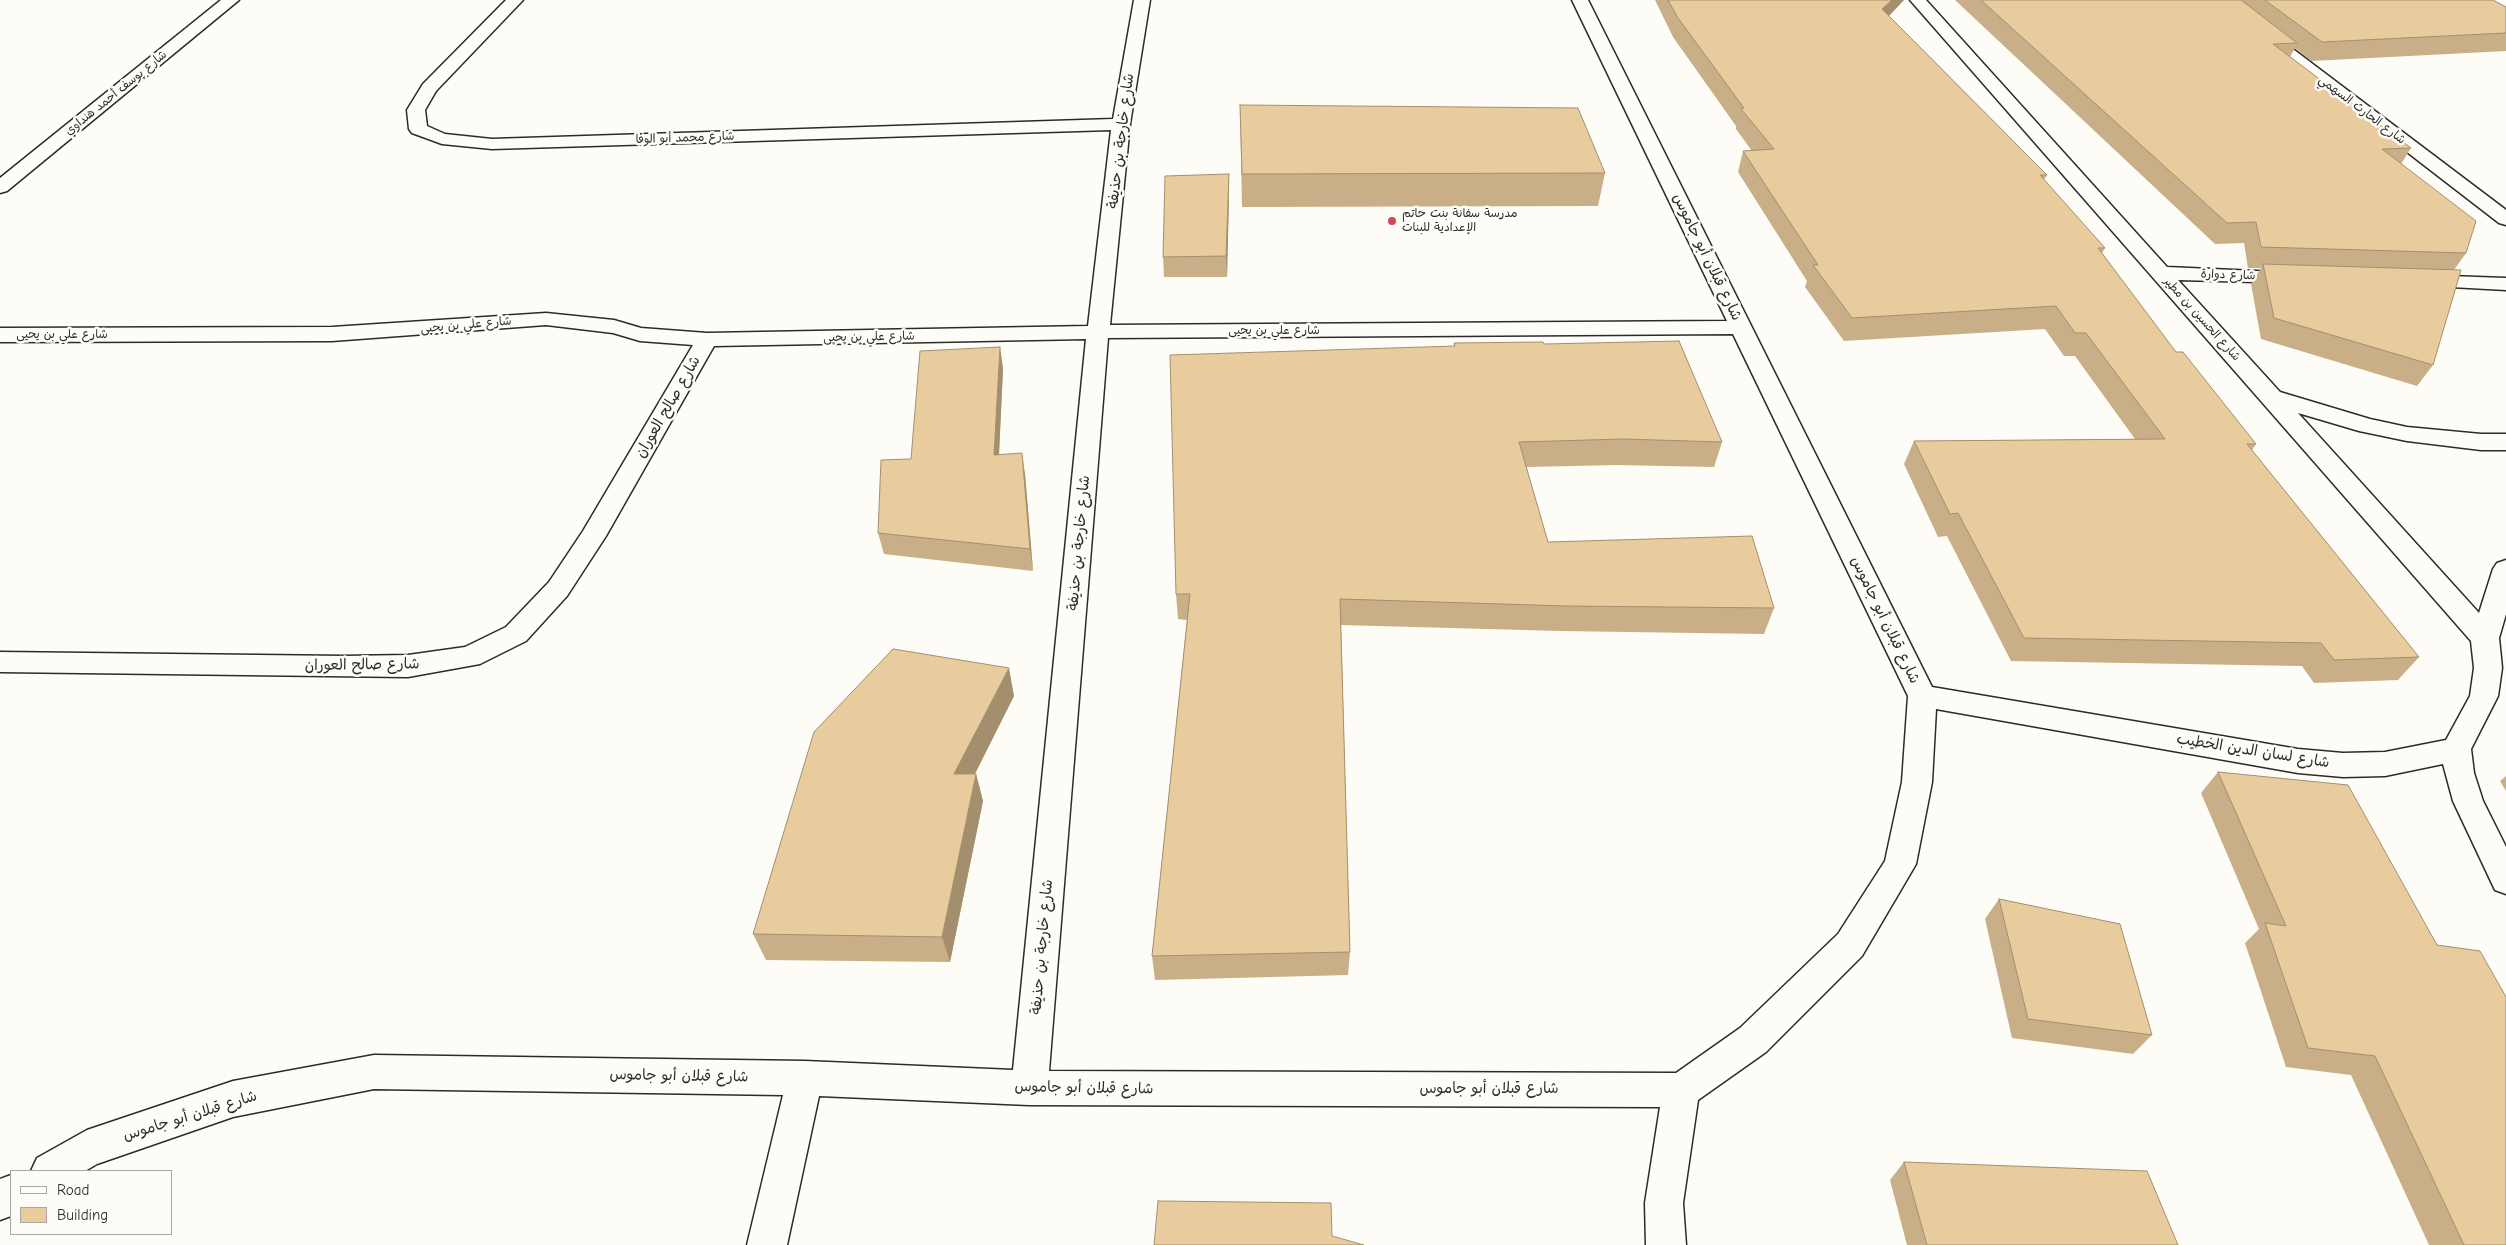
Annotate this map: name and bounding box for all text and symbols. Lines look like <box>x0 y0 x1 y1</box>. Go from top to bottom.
street label: شارع يوسف أحمد هنداوي <box>62 47 170 139</box>
street label: شارع خارجة بن حذيفة <box>1104 72 1138 210</box>
street label: شارع الحارث السهمي <box>2316 73 2408 147</box>
street label: شارع محمد أبو الوفا <box>635 129 735 147</box>
street label: شارع قبلان أبو جاموس <box>1668 191 1746 323</box>
place label: مدرسة سفانة بنت حاتم الإعدادية للبنات <box>1402 207 1518 235</box>
marker: مدرسة سفانة بنت حاتم الإعدادية للبنات <box>1386 215 1398 227</box>
street label: شارع دوارة <box>2200 267 2256 283</box>
street label: شارع الحسين بن مطير <box>2161 274 2243 364</box>
street label: شارع علي بن يحيى <box>420 314 512 336</box>
street label: شارع علي بن يحيى <box>1228 324 1320 338</box>
street label: شارع علي بن يحيى <box>16 328 108 342</box>
street label: شارع علي بن يحيى <box>823 329 915 345</box>
street label: شارع صالح العوران <box>631 353 705 461</box>
street label: شارع خارجة بن حذيفة <box>1064 474 1094 612</box>
street label: شارع قبلان أبو جاموس <box>1846 554 1924 686</box>
street label: شارع صالح العوران <box>304 655 420 675</box>
street label: شارع لسان الدين الخطيب <box>2175 730 2331 772</box>
street label: شارع خارجة بن حذيفة <box>1027 878 1057 1016</box>
street label: شارع قبلان أبو جاموس <box>609 1066 749 1086</box>
street label: شارع قبلان أبو جاموس <box>1014 1078 1154 1098</box>
street label: شارع قبلان أبو جاموس <box>1419 1080 1559 1098</box>
street label: شارع قبلان أبو جاموس <box>121 1087 259 1145</box>
legend <box>10 1170 172 1235</box>
text: Road <box>57 1181 89 1199</box>
text: Building <box>57 1206 108 1224</box>

